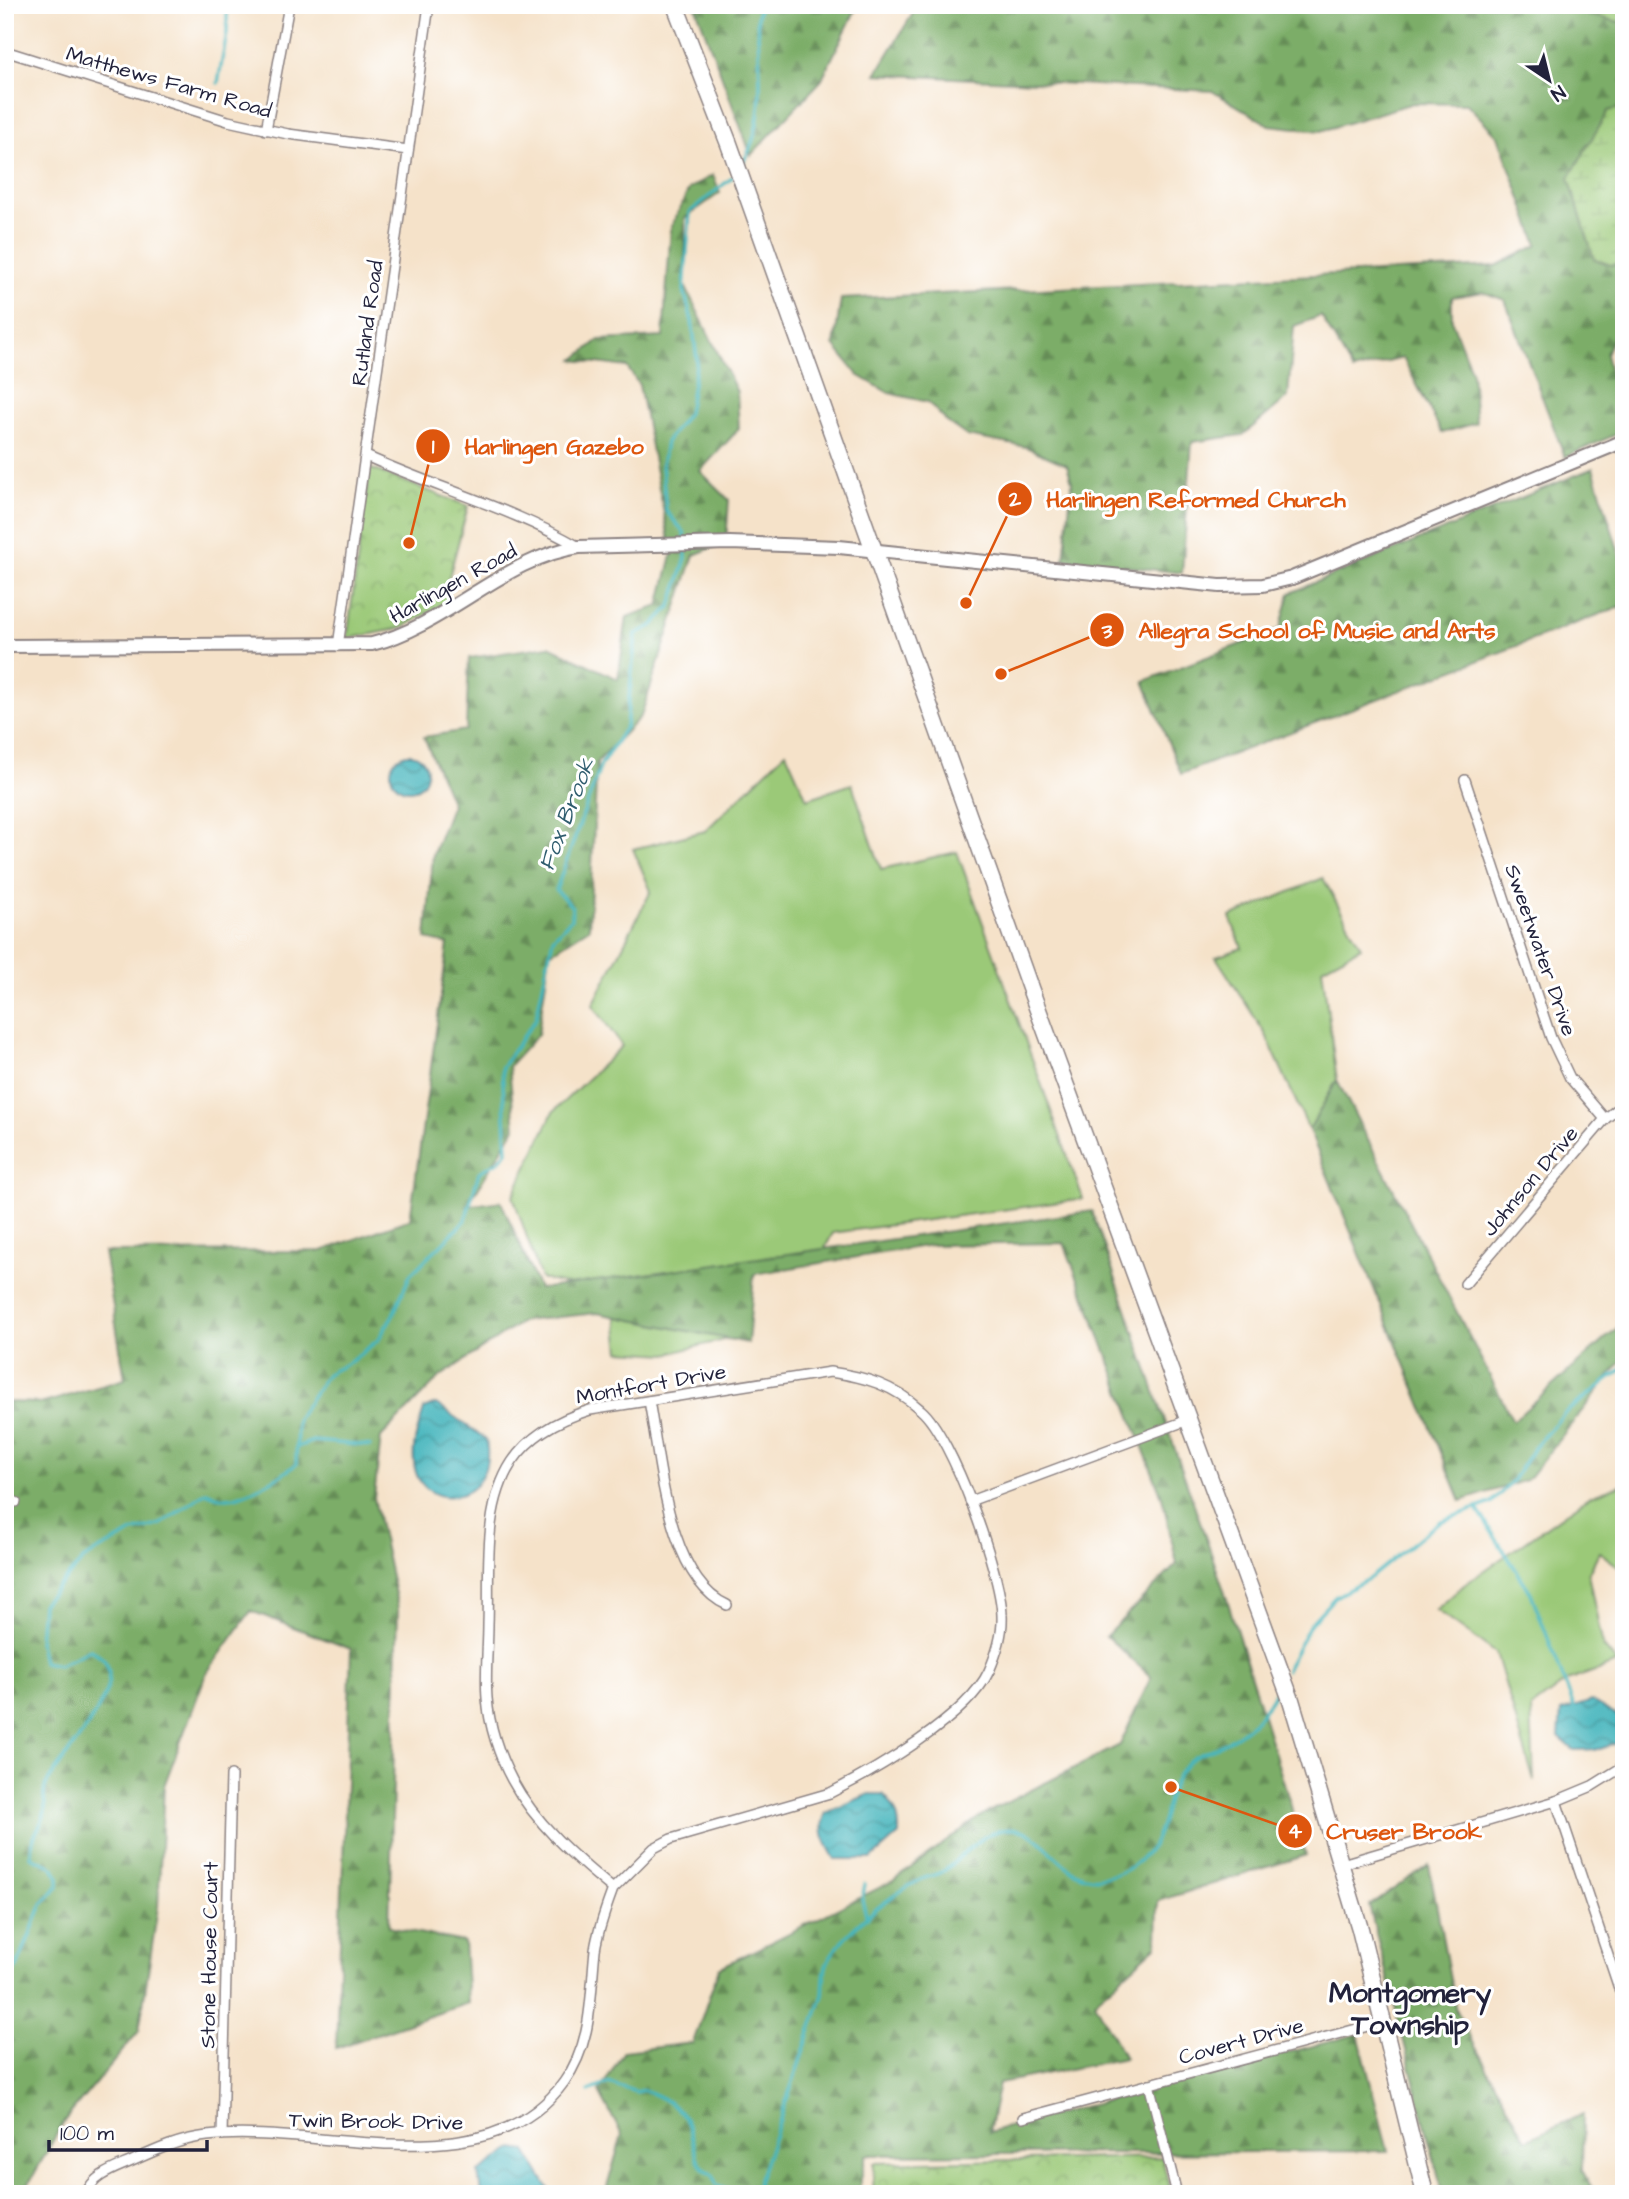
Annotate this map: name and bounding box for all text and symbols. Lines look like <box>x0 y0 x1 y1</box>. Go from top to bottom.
street label: Matthews Farm Road <box>63 39 275 126</box>
north arrow <box>1514 46 1584 116</box>
text: N <box>1545 78 1571 107</box>
street label: Rutland Road <box>344 258 391 387</box>
callout: Harlingen Gazebo <box>416 424 658 468</box>
text: Harlingen Gazebo <box>464 431 644 464</box>
text: 1 <box>432 432 435 461</box>
callout: Harlingen Reformed Church <box>998 477 1360 521</box>
text: Harlingen Reformed Church <box>1046 484 1346 517</box>
text: 2 <box>1008 485 1022 514</box>
street label: Harlingen Road <box>384 536 523 632</box>
callout: Allegra School of Music and Arts <box>1090 608 1510 652</box>
text: Allegra School of Music and Arts <box>1138 615 1496 648</box>
text: 3 <box>1101 617 1113 646</box>
water label: Fox Brook <box>531 753 603 875</box>
street label: Sweetwater Drive <box>1498 860 1584 1040</box>
street label: Johnson Drive <box>1476 1120 1585 1243</box>
street label: Montfort Drive <box>574 1357 728 1412</box>
callout: Cruser Brook <box>1277 1809 1496 1853</box>
text: Cruser Brook <box>1326 1816 1483 1848</box>
text: 4 <box>1288 1817 1303 1846</box>
street label: Stone House Court <box>193 1861 226 2049</box>
district label: Montgomery Township <box>1329 1974 1492 2046</box>
street label: Covert Drive <box>1176 2011 1307 2072</box>
street label: Twin Brook Drive <box>289 2105 463 2138</box>
scale bar <box>49 2108 206 2152</box>
text: 100 m <box>60 2119 115 2148</box>

